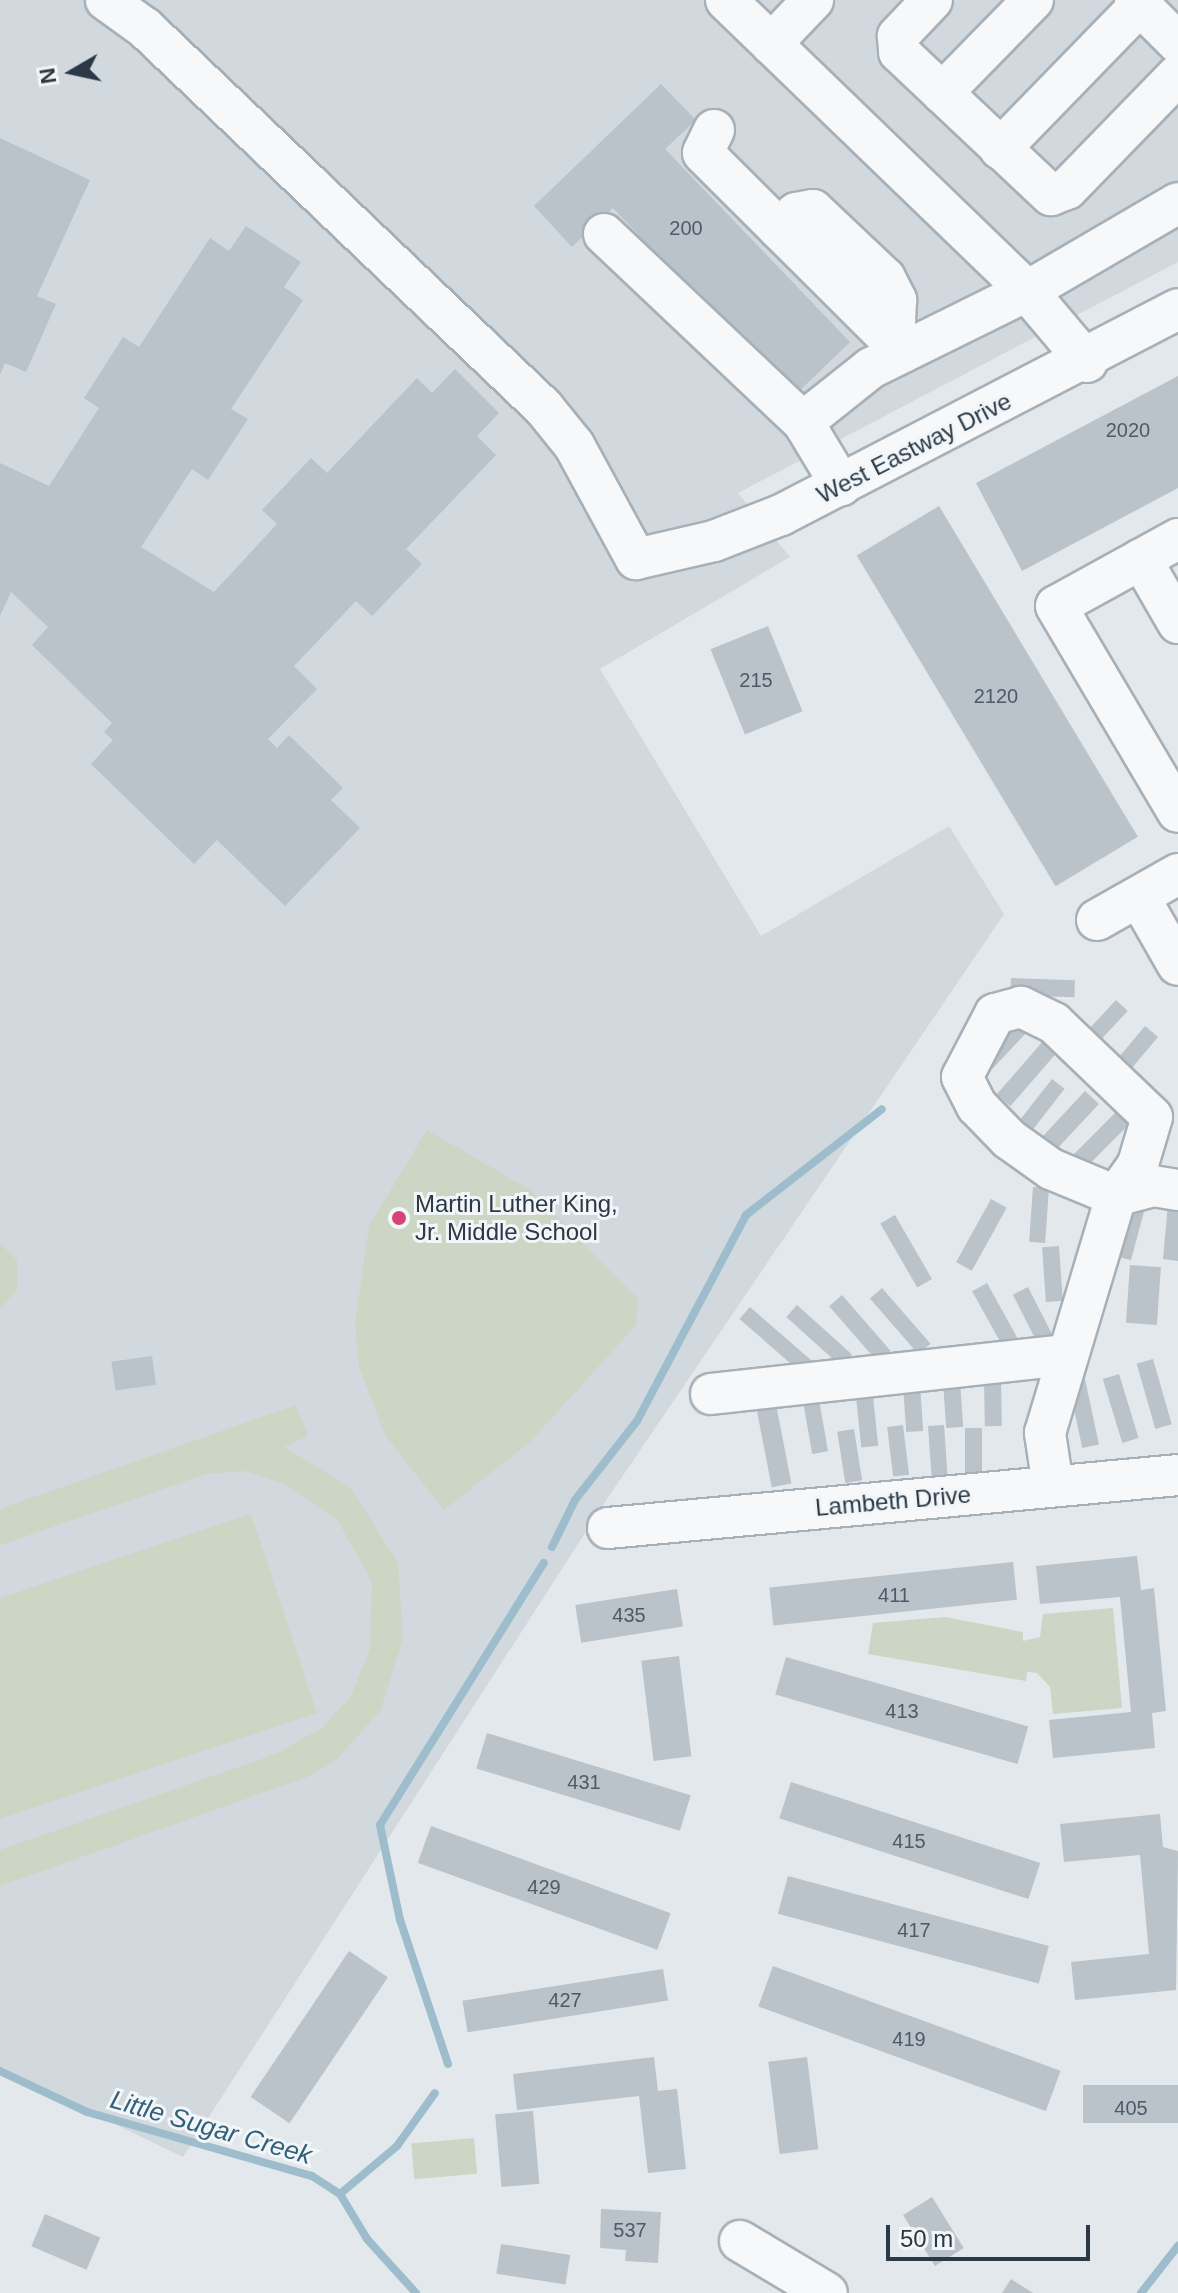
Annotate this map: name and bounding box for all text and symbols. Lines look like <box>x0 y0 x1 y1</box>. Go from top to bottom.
north arrow <box>32 32 112 112</box>
text: N <box>34 66 61 86</box>
house number: 200 <box>669 216 703 240</box>
street label: West Eastway Drive <box>812 387 1016 509</box>
house number: 2020 <box>1106 418 1150 442</box>
house number: 215 <box>739 668 773 692</box>
house number: 2120 <box>974 684 1018 708</box>
place label: Martin Luther King, Jr. Middle School <box>415 1190 618 1246</box>
marker: Martin Luther King, Jr. Middle School <box>390 1209 408 1227</box>
street label: Lambeth Drive <box>814 1480 972 1522</box>
house number: 411 <box>878 1583 910 1607</box>
house number: 435 <box>612 1603 646 1627</box>
house number: 413 <box>885 1699 919 1723</box>
house number: 431 <box>567 1770 601 1794</box>
house number: 415 <box>892 1829 926 1853</box>
house number: 429 <box>527 1875 561 1899</box>
house number: 417 <box>897 1918 931 1942</box>
house number: 427 <box>548 1988 582 2012</box>
house number: 419 <box>892 2027 926 2051</box>
water label: Little Sugar Creek <box>107 2084 315 2172</box>
house number: 405 <box>1114 2096 1148 2120</box>
scale bar <box>890 2209 1094 2259</box>
house number: 537 <box>613 2218 647 2242</box>
text: 50 m <box>900 2225 953 2252</box>

